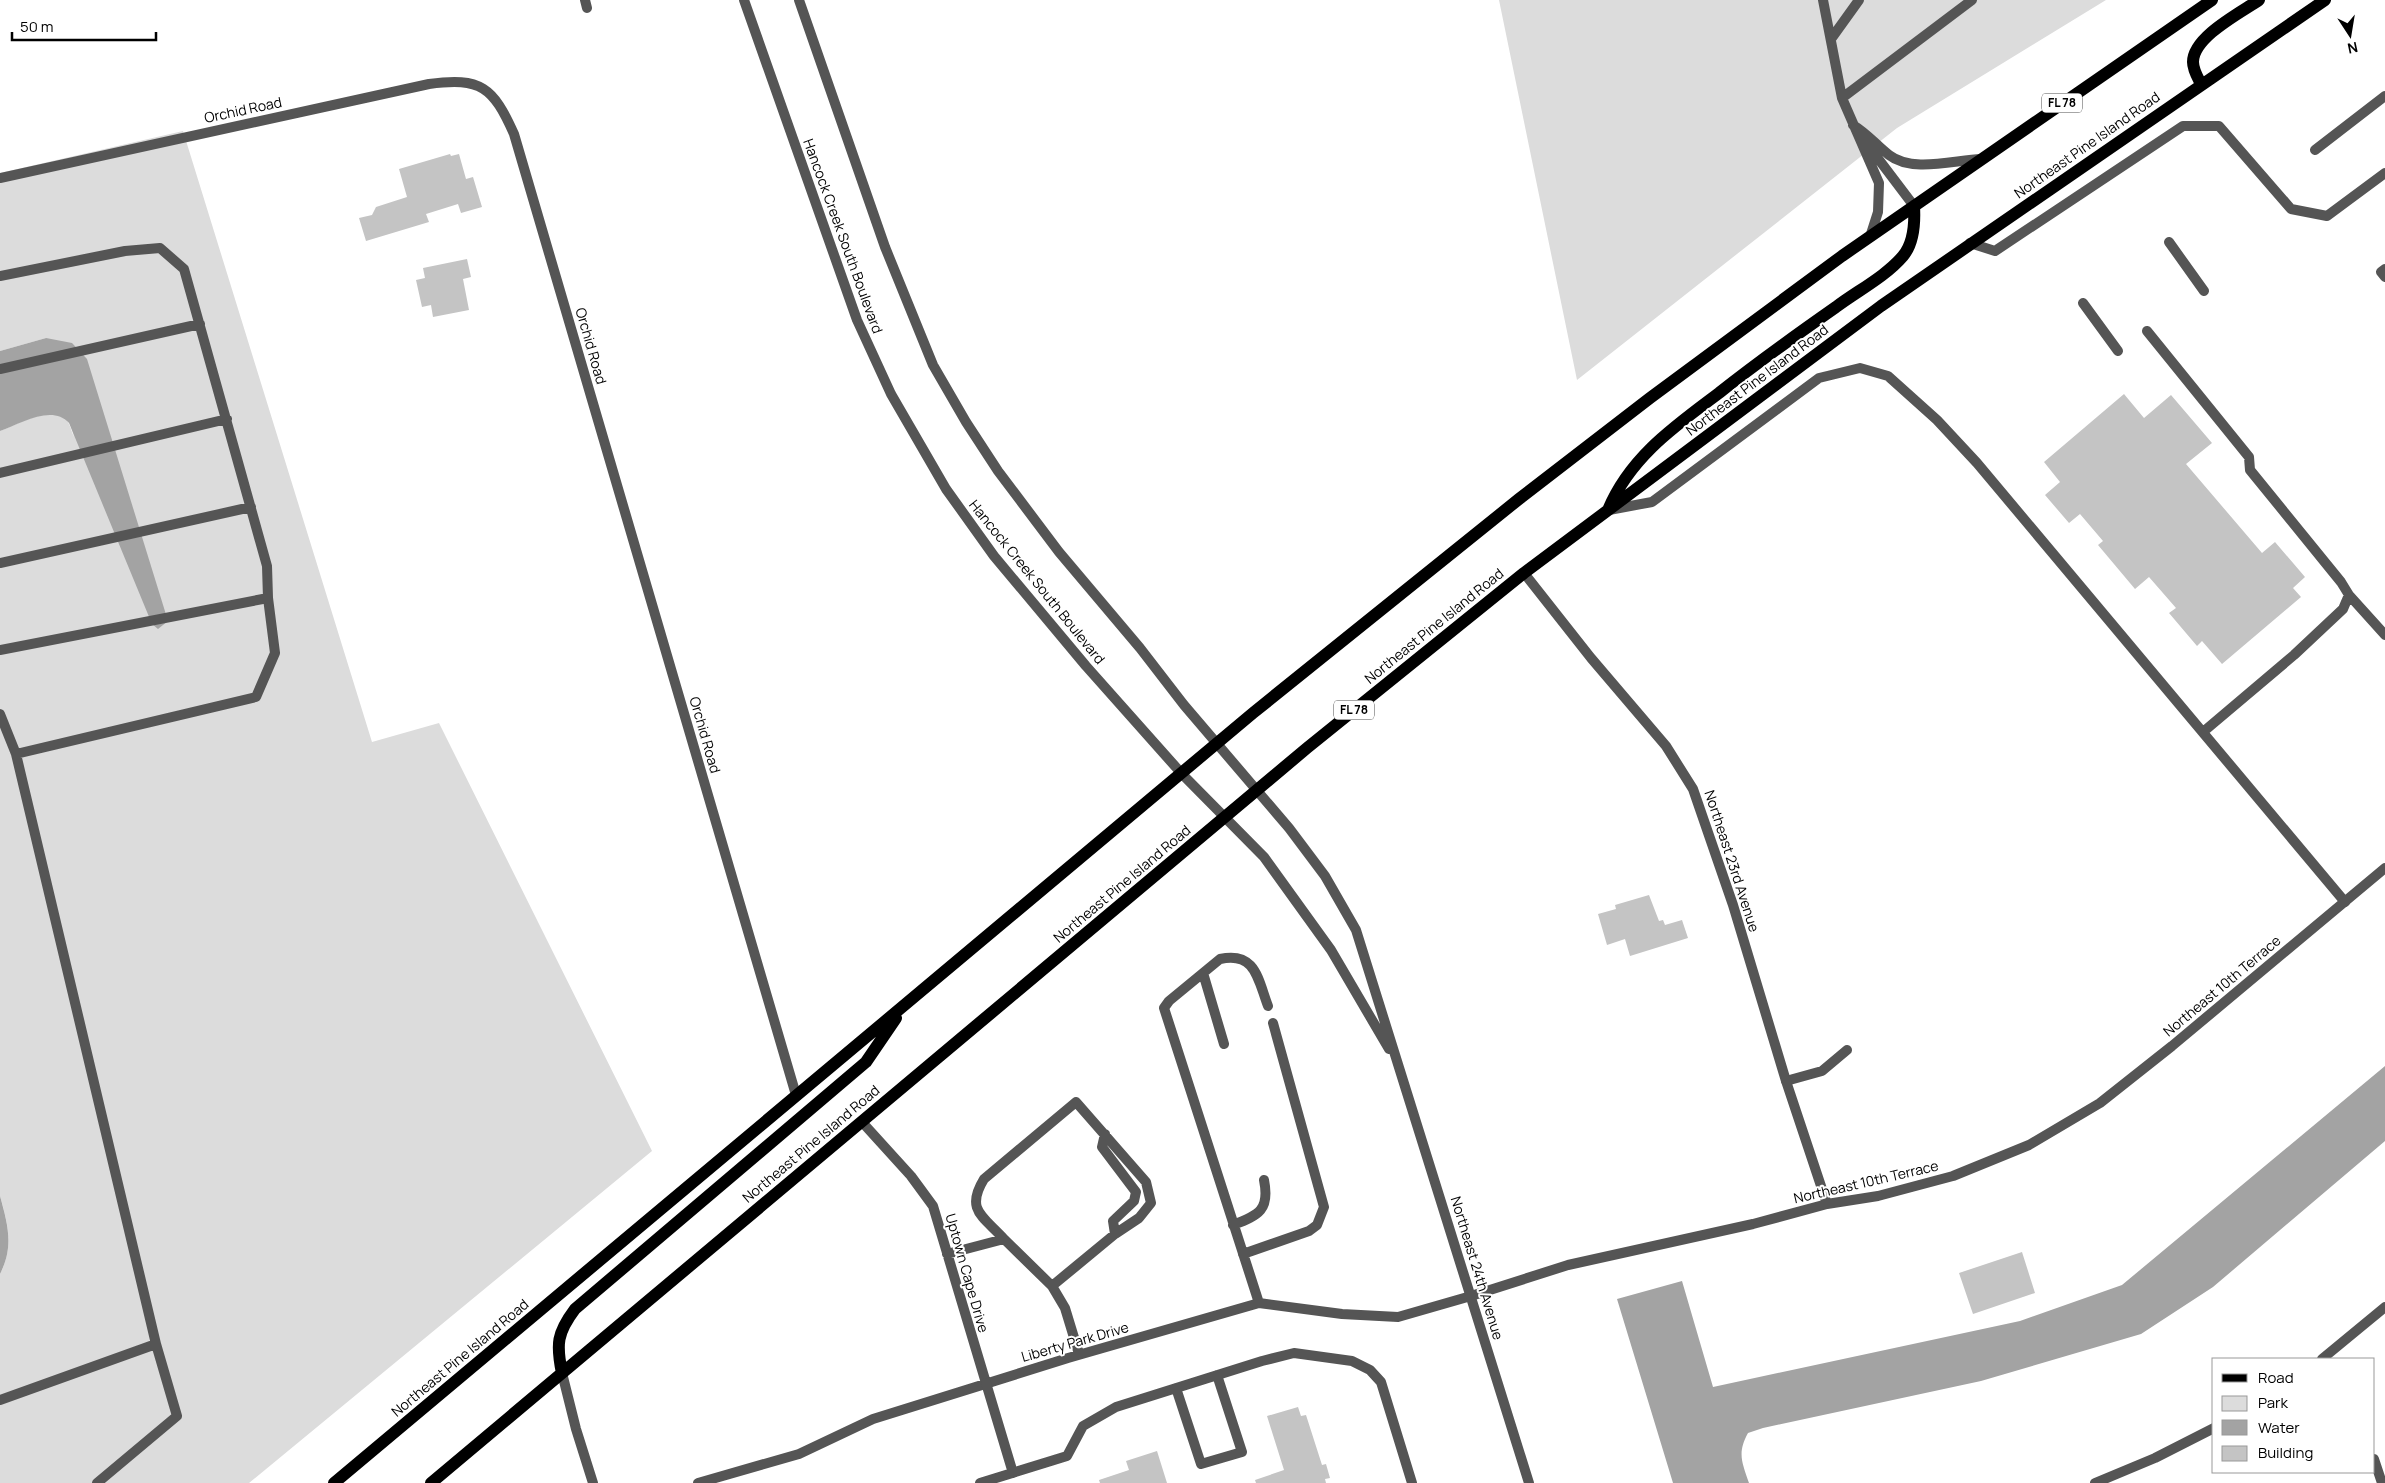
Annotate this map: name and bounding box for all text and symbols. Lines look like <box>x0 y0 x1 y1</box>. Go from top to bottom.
scale bar <box>12 10 156 42</box>
north arrow <box>2325 10 2375 60</box>
text: 50 m <box>20 16 54 37</box>
text: N <box>2346 38 2360 59</box>
street label: Northeast Pine Island Road <box>2010 87 2163 202</box>
street label: Orchid Road <box>202 92 283 127</box>
road number: FL 78 <box>2042 94 2082 112</box>
street label: Hancock Creek South Boulevard <box>799 136 888 336</box>
street label: Orchid Road <box>572 305 611 386</box>
street label: Northeast Pine Island Road <box>1682 320 1832 439</box>
street label: Hancock Creek South Boulevard <box>965 496 1110 668</box>
street label: Northeast Pine Island Road <box>1360 564 1507 688</box>
street label: Orchid Road <box>686 694 725 775</box>
road number: FL 78 <box>1334 700 1374 720</box>
street label: Northeast 23rd Avenue <box>1701 787 1764 934</box>
street label: Northeast Pine Island Road <box>1049 821 1194 947</box>
street label: Northeast 10th Terrace <box>2159 931 2284 1040</box>
street label: Northeast Pine Island Road <box>738 1081 883 1207</box>
street label: Northeast 10th Terrace <box>1792 1156 1940 1207</box>
street label: Northeast 24th Avenue <box>1447 1194 1508 1342</box>
street label: Uptown Cape Drive <box>941 1211 994 1335</box>
street label: Northeast Pine Island Road <box>387 1295 532 1421</box>
street label: Liberty Park Drive <box>1019 1317 1131 1366</box>
legend <box>2212 1358 2375 1473</box>
text: Road <box>2258 1367 2294 1388</box>
text: Park <box>2258 1392 2288 1413</box>
text: Water <box>2258 1417 2300 1438</box>
text: Building <box>2258 1442 2313 1463</box>

